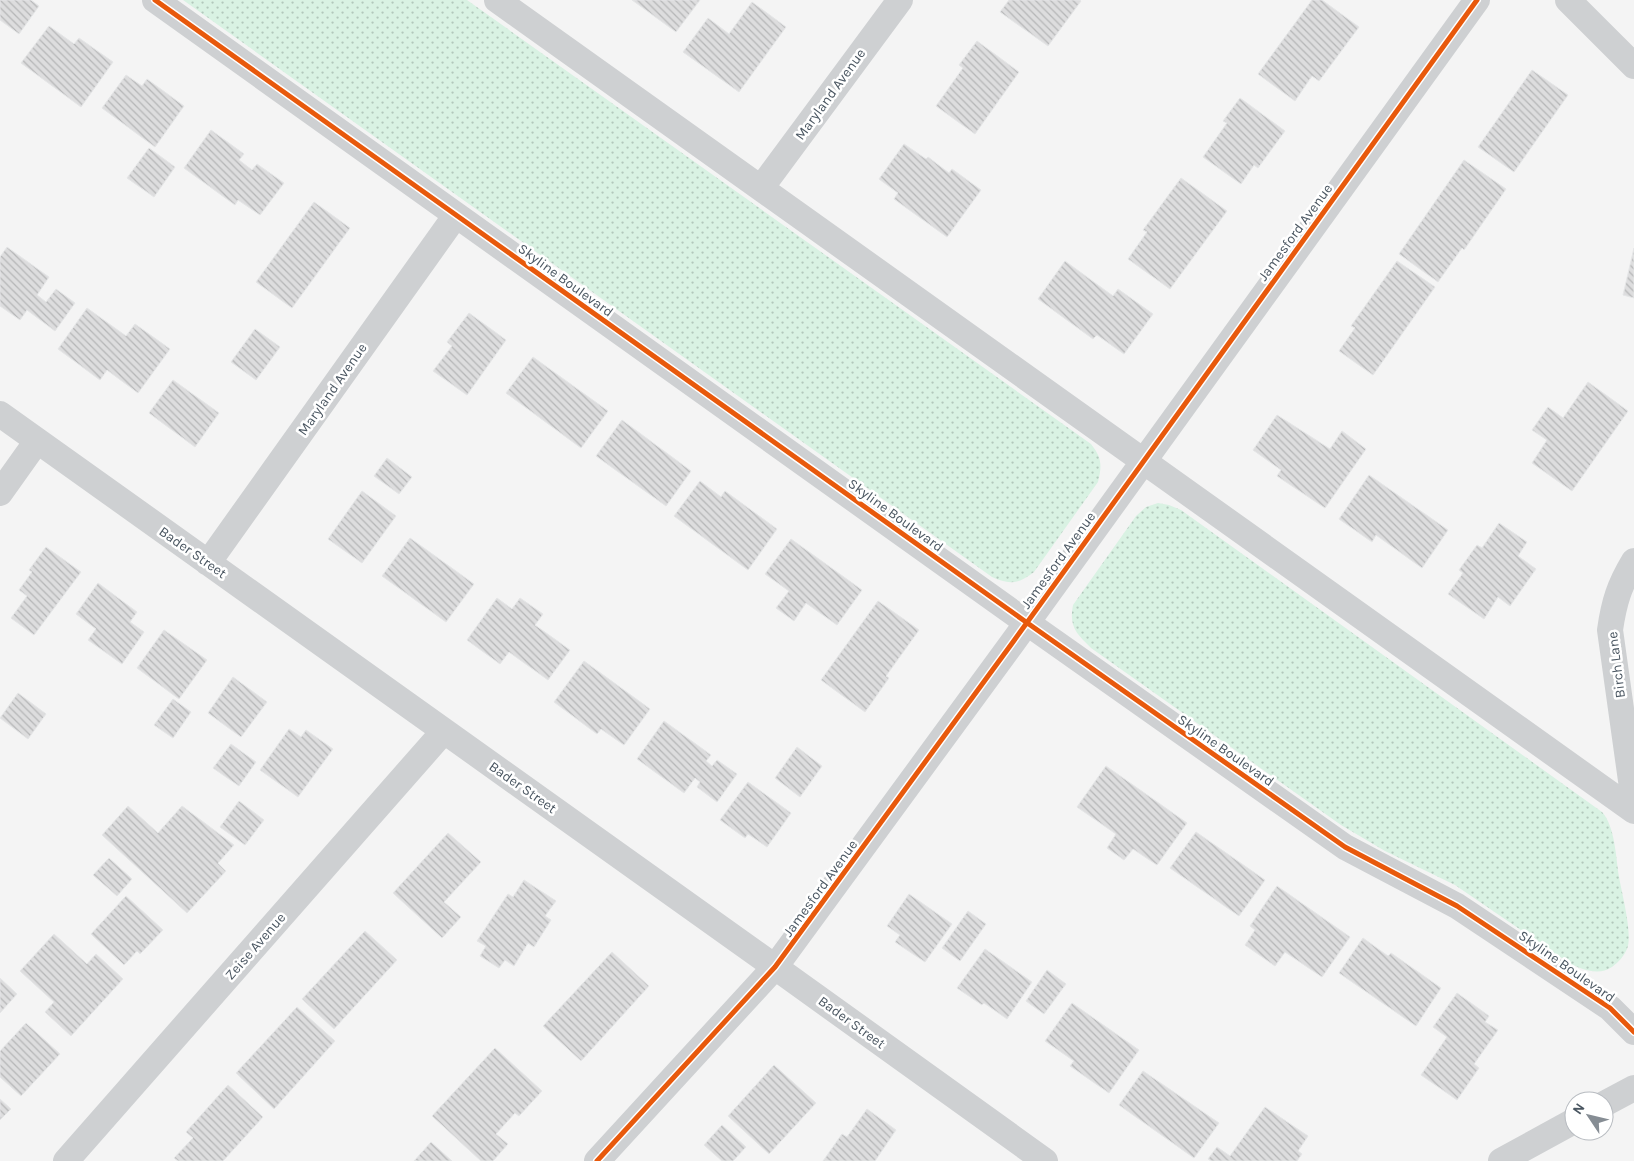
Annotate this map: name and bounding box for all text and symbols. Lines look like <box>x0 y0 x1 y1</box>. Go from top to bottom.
street label: Maryland Avenue <box>792 45 869 143</box>
street label: Jamesford Avenue <box>1254 180 1336 284</box>
street label: Skyline Boulevard <box>515 240 617 321</box>
street label: Maryland Avenue <box>294 340 371 439</box>
street label: Skyline Boulevard <box>845 475 947 556</box>
street label: Jamesford Avenue <box>1017 508 1099 612</box>
street label: Bader Street <box>156 523 230 582</box>
street label: Birch Lane <box>1604 631 1629 699</box>
street label: Skyline Boulevard <box>1174 711 1277 790</box>
street label: Bader Street <box>486 758 560 817</box>
street label: Jamesford Avenue <box>779 836 861 940</box>
street label: Zeise Avenue <box>222 909 289 983</box>
street label: Skyline Boulevard <box>1515 927 1618 1006</box>
street label: Bader Street <box>815 992 889 1052</box>
north arrow <box>1564 1091 1614 1141</box>
text: N <box>1569 1100 1589 1118</box>

